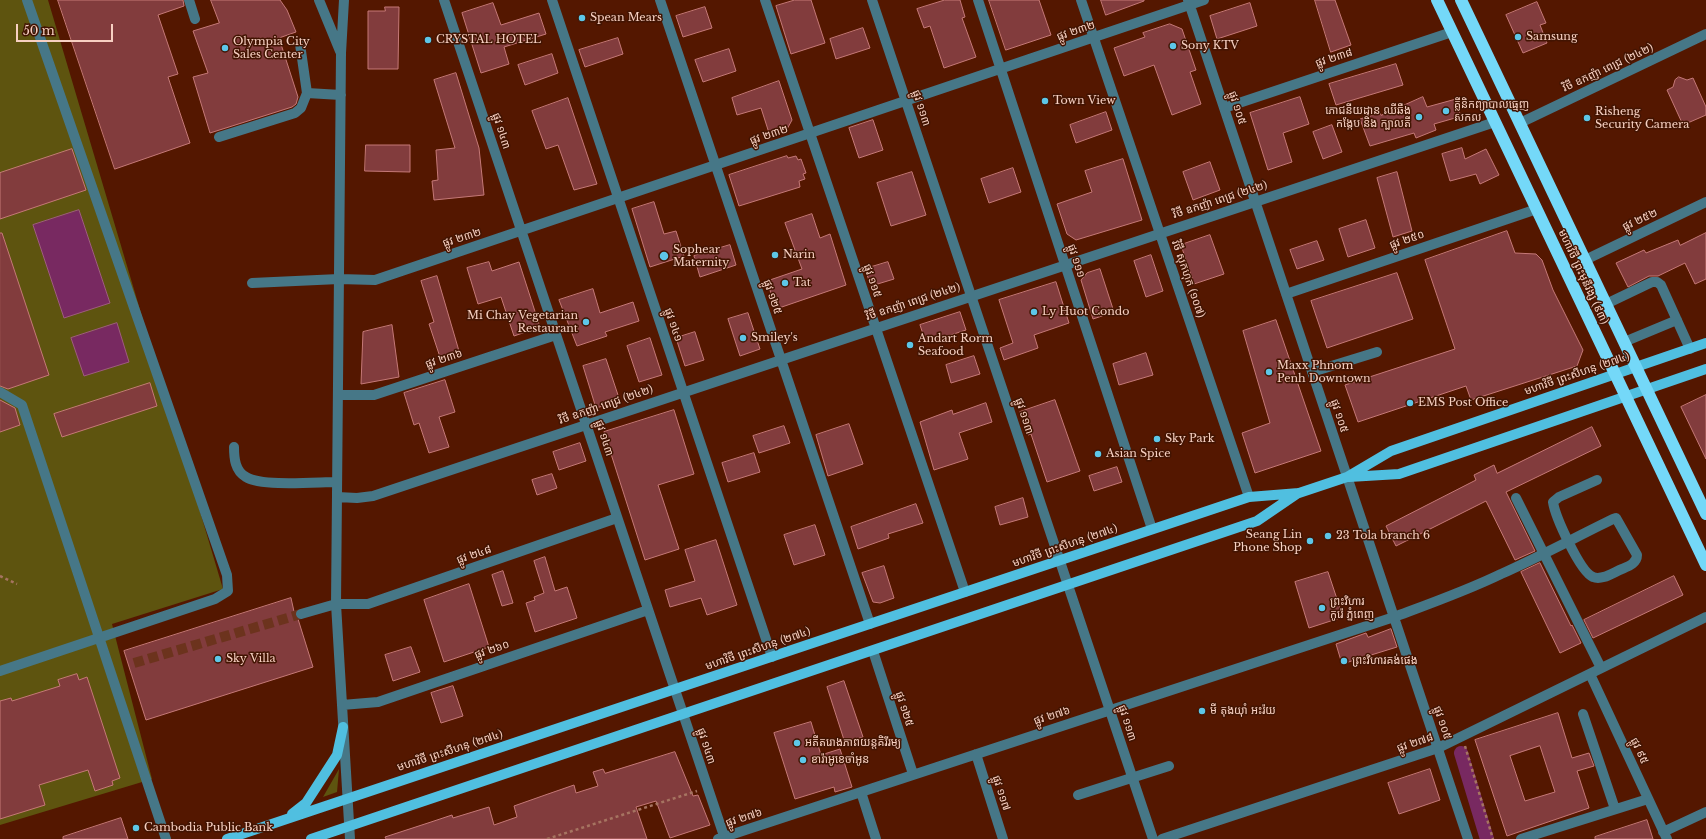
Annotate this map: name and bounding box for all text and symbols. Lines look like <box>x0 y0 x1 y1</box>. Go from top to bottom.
place label: Spean Mears <box>590 11 662 25</box>
marker: Spean Mears <box>577 13 587 23</box>
scale bar <box>18 16 115 42</box>
street label: ផ្លូវ ២៣២ <box>1055 18 1097 44</box>
text: 50 m <box>23 23 55 38</box>
place label: Samsung <box>1526 30 1578 44</box>
marker: Samsung <box>1513 32 1523 42</box>
place label: CRYSTAL HOTEL <box>436 33 541 47</box>
place label: Olympia City Sales Center <box>233 35 310 61</box>
marker: CRYSTAL HOTEL <box>423 35 433 45</box>
place label: Sony KTV <box>1181 39 1239 53</box>
marker: Sony KTV <box>1168 41 1178 51</box>
street label: វិថី ឧកញ៉ា ពេជ្រ (២៤២) <box>1560 41 1656 95</box>
marker: Olympia City Sales Center <box>220 43 230 53</box>
street label: ផ្លូវ ២៣៨ <box>1314 46 1354 70</box>
street label: ផ្លូវ ១១៣ <box>909 88 933 128</box>
street label: ផ្លូវ ១០៥ <box>1225 89 1249 127</box>
place label: Town View <box>1053 94 1116 108</box>
marker: Town View <box>1040 96 1050 106</box>
place label: គ្លីនិកព្យាបាលធ្មេញ សកល <box>1454 98 1529 124</box>
place label: ភោជនីយដ្ធាន ឈីឆឹង កង្កែប និង ក្បាលតី <box>1325 104 1411 130</box>
place label: Risheng Security Camera <box>1595 105 1689 131</box>
marker: គ្លីនិកព្យាបាលធ្មេញ សកល <box>1441 106 1451 116</box>
street label: ផ្លូវ ១៤៣ <box>489 111 513 151</box>
marker: ភោជនីយដ្ធាន ឈីឆឹង កង្កែប និង ក្បាលតី <box>1414 112 1424 122</box>
marker: Risheng Security Camera <box>1582 113 1592 123</box>
street label: ផ្លូវ ២៣២ <box>748 122 790 148</box>
street label: វិថី ឧកញ៉ា ពេជ្រ (២៤២) <box>1171 178 1269 222</box>
street label: ផ្លូវ ២៥២ <box>1620 206 1660 234</box>
street label: ផ្លូវ ២៣២ <box>441 226 483 250</box>
street label: មហាវិថី ព្រះមុនីវង្ស (៩៣) <box>1555 227 1611 327</box>
street label: ផ្លូវ ២៥០ <box>1388 228 1426 252</box>
street label: វិថី សុកហុក (១០៧) <box>1169 238 1207 320</box>
street label: ផ្លូវ ១១១ <box>1064 242 1088 280</box>
place label: Sophear Maternity <box>673 243 729 269</box>
place label: Narin <box>783 248 815 262</box>
marker: Sophear Maternity <box>658 250 670 262</box>
marker: Narin <box>770 250 780 260</box>
street label: ផ្លូវ ១១៥ <box>860 262 884 300</box>
place label: Tat <box>793 276 811 290</box>
street label: ផ្លូវ ១២៥ <box>760 278 784 316</box>
marker: Tat <box>780 278 790 288</box>
street label: វិថី ឧកញ៉ា ពេជ្រ (២៤២) <box>864 280 962 324</box>
place label: Ly Huot Condo <box>1042 305 1129 319</box>
street label: ផ្លូវ ១៤១ <box>661 306 685 344</box>
marker: Ly Huot Condo <box>1029 307 1039 317</box>
place label: Mi Chay Vegetarian Restaurant <box>467 309 578 335</box>
marker: Mi Chay Vegetarian Restaurant <box>581 317 591 327</box>
place label: Smiley's <box>751 331 798 345</box>
place label: Andart Rorm Seafood <box>918 332 993 358</box>
marker: Smiley's <box>738 333 748 343</box>
marker: Andart Rorm Seafood <box>905 340 915 350</box>
street label: ផ្លូវ ២៣៦ <box>424 347 464 371</box>
street label: មហាវិថី ព្រះសីហនុ (២៧៤) <box>1523 350 1631 398</box>
place label: Maxx Phnom Penh Downtown <box>1277 359 1371 385</box>
marker: Maxx Phnom Penh Downtown <box>1264 367 1274 377</box>
street label: វិថី ឧកញ៉ា ពេជ្រ (២៤២) <box>557 383 655 427</box>
street label: ផ្លូវ ១១៣ <box>1012 396 1036 436</box>
place label: EMS Post Office <box>1418 396 1508 410</box>
street label: ផ្លូវ ១០៥ <box>1327 397 1351 435</box>
marker: EMS Post Office <box>1405 398 1415 408</box>
street label: ផ្លូវ ១៤៣ <box>592 418 616 458</box>
place label: Sky Park <box>1165 432 1215 446</box>
marker: Sky Park <box>1152 434 1162 444</box>
place label: Asian Spice <box>1106 447 1171 461</box>
marker: Asian Spice <box>1093 449 1103 459</box>
street label: មហាវិថី ព្រះសីហនុ (២៧៤) <box>1011 522 1119 570</box>
place label: Seang Lin Phone Shop <box>1233 528 1302 554</box>
place label: 23 Tola branch 6 <box>1336 529 1430 543</box>
marker: 23 Tola branch 6 <box>1323 531 1333 541</box>
marker: Seang Lin Phone Shop <box>1305 536 1315 546</box>
street label: ផ្លូវ ២៤៨ <box>455 543 493 567</box>
place label: ព្រះវិហារ កូរ៉េ ភ្នំពេញ <box>1330 595 1374 621</box>
marker: ព្រះវិហារ កូរ៉េ ភ្នំពេញ <box>1317 603 1327 613</box>
street label: មហាវិថី ព្រះសីហនុ (២៧៤) <box>704 625 812 673</box>
street label: ផ្លូវ ២៦០ <box>473 638 511 662</box>
place label: Sky Villa <box>226 652 276 666</box>
marker: Sky Villa <box>213 654 223 664</box>
place label: ព្រះវិហារគង់ផេង <box>1352 654 1418 668</box>
marker: ព្រះវិហារគង់ផេង <box>1339 656 1349 666</box>
street label: ផ្លូវ ១២៥ <box>892 690 916 728</box>
street label: ផ្លូវ ១១៣ <box>1115 703 1139 743</box>
street label: ផ្លូវ ២៧៦ <box>1032 704 1072 728</box>
place label: មី តុងយ៉ាំ អះរ៉យ <box>1210 704 1276 718</box>
street label: ផ្លូវ ១០៥ <box>1430 704 1454 742</box>
marker: មី តុងយ៉ាំ អះរ៉យ <box>1197 706 1207 716</box>
street label: ផ្លូវ ១៤៣ <box>694 726 718 766</box>
street label: មហាវិថី ព្រះសីហនុ (២៧៤) <box>396 728 504 774</box>
street label: ផ្លូវ ២៧៨ <box>1395 731 1435 755</box>
place label: អតីតរោងភាពយន្តគិរីរម្យ <box>805 736 901 750</box>
street label: ផ្លូវ ៩៥ <box>1627 736 1651 766</box>
marker: អតីតរោងភាពយន្តគិរីរម្យ <box>792 738 802 748</box>
place label: ខារ៉ាអូខេចាំអូន <box>811 753 869 767</box>
marker: ខារ៉ាអូខេចាំអូន <box>798 755 808 765</box>
street label: ផ្លូវ ១១៧ <box>989 774 1013 812</box>
street label: ផ្លូវ ២៧៦ <box>724 806 764 830</box>
place label: Cambodia Public Bank <box>144 821 273 835</box>
marker: Cambodia Public Bank <box>131 823 141 833</box>

